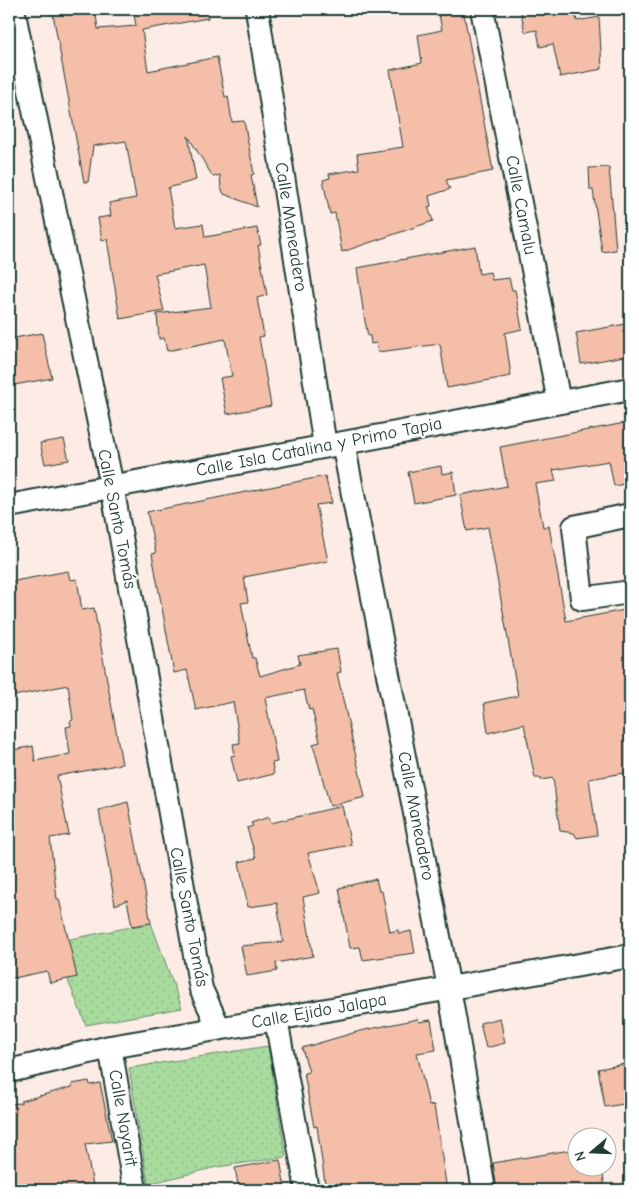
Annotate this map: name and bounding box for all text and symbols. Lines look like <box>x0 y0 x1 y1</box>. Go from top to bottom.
street label: Calle Camalu <box>501 153 541 257</box>
street label: Calle Maneadero <box>270 161 312 293</box>
street label: Calle Isla Catalina y Primo Tapia <box>194 413 444 481</box>
street label: Calle Santo Tomás <box>93 448 141 590</box>
street label: Calle Maneadero <box>393 750 439 882</box>
street label: Calle Santo Tomás <box>165 846 213 988</box>
street label: Calle Ejido Jalapa <box>250 989 388 1033</box>
street label: Calle Nayarit <box>104 1068 142 1169</box>
north arrow <box>566 1126 616 1176</box>
text: N <box>571 1149 590 1163</box>

